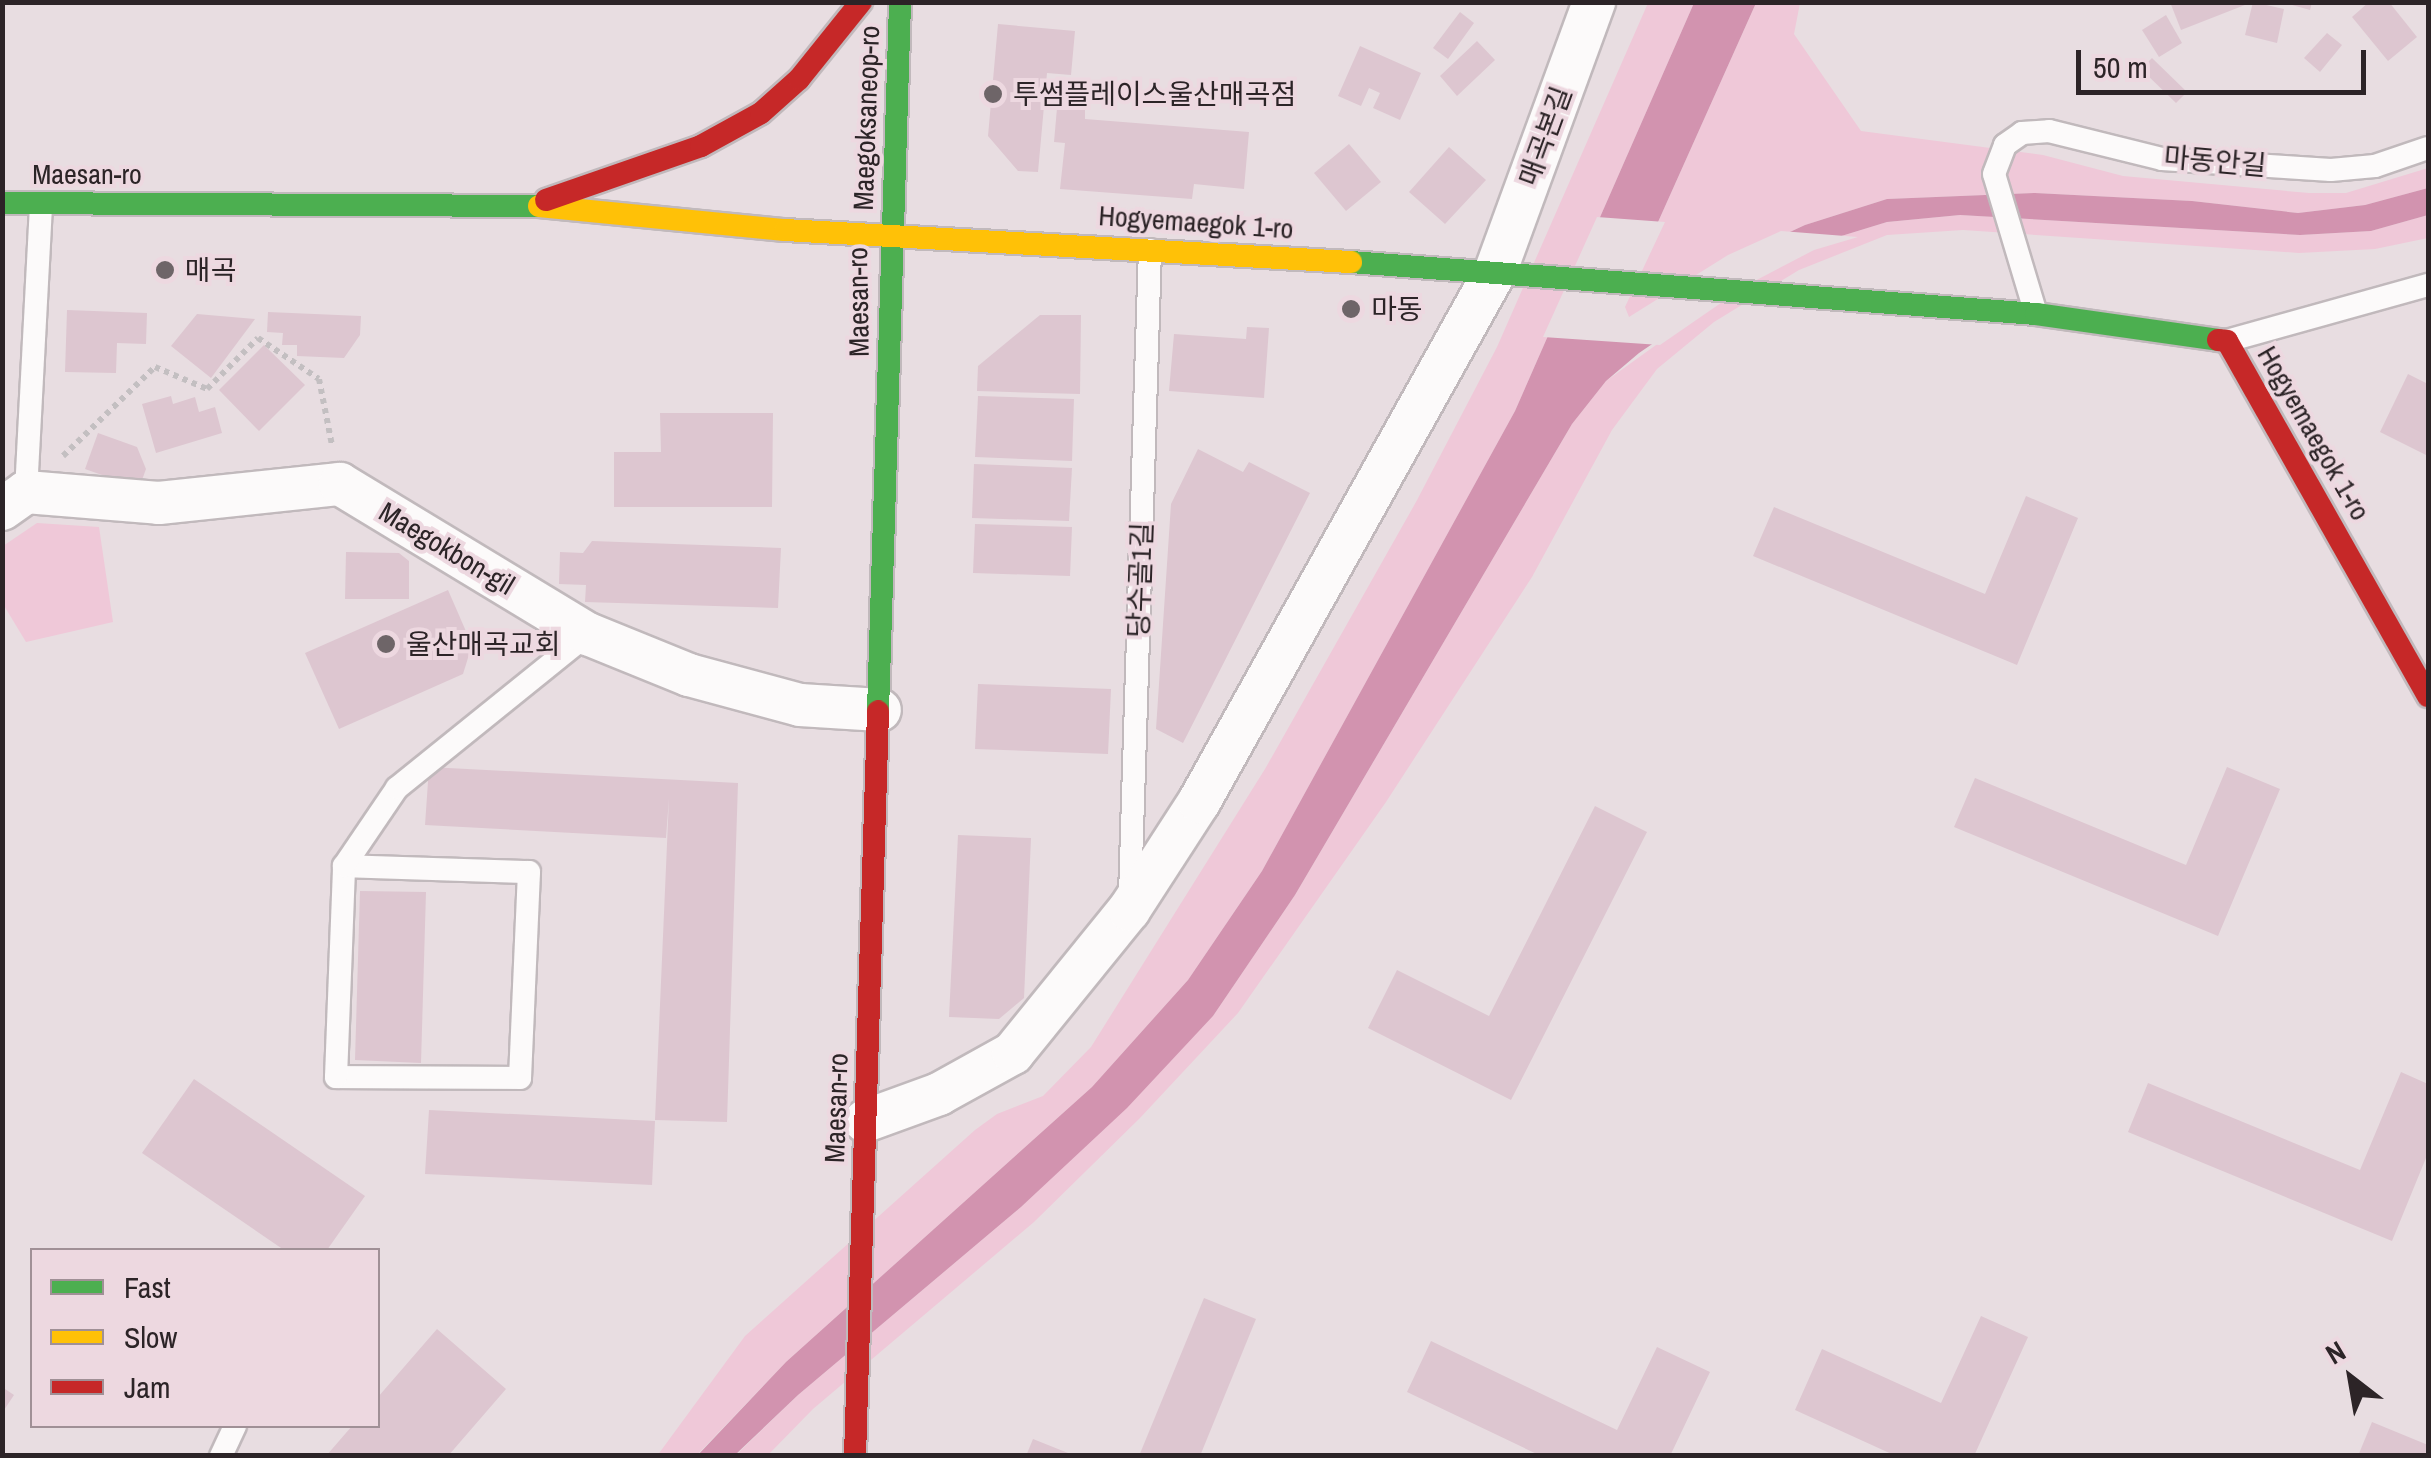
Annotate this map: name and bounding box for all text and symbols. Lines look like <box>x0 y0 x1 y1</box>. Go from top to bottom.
street label: Maegoksaneop-ro <box>846 25 886 211</box>
scale bar <box>2081 30 2371 92</box>
text: 50 m <box>2093 47 2148 87</box>
place label: 투썸플레이스울산매곡점 <box>1013 77 1296 111</box>
street label: 매곡본길 <box>1512 82 1578 190</box>
marker: 투썸플레이스울산매곡점 <box>982 83 1004 105</box>
street label: 마동안길 <box>2162 140 2268 182</box>
street label: Maesan-ro <box>32 157 142 191</box>
street label: Hogyemaegok 1-ro <box>1097 198 1295 246</box>
street label: Maesan-ro <box>840 247 876 357</box>
place label: 매곡 <box>185 253 237 287</box>
marker: 매곡 <box>154 259 176 281</box>
place label: 마동 <box>1371 292 1423 326</box>
marker: 마동 <box>1340 298 1362 320</box>
street label: Hogyemaegok 1-ro <box>2251 340 2377 526</box>
street label: Maegokbon-gil <box>373 494 521 602</box>
street label: 당수골1길 <box>1121 522 1159 638</box>
place label: 울산매곡교회 <box>406 627 561 661</box>
marker: 울산매곡교회 <box>375 633 397 655</box>
street label: Maesan-ro <box>817 1053 855 1163</box>
legend <box>30 1248 380 1428</box>
text: Fast <box>124 1267 171 1307</box>
text: Slow <box>124 1317 177 1357</box>
north arrow <box>2301 1328 2401 1428</box>
text: N <box>2319 1332 2352 1373</box>
text: Jam <box>124 1367 170 1407</box>

